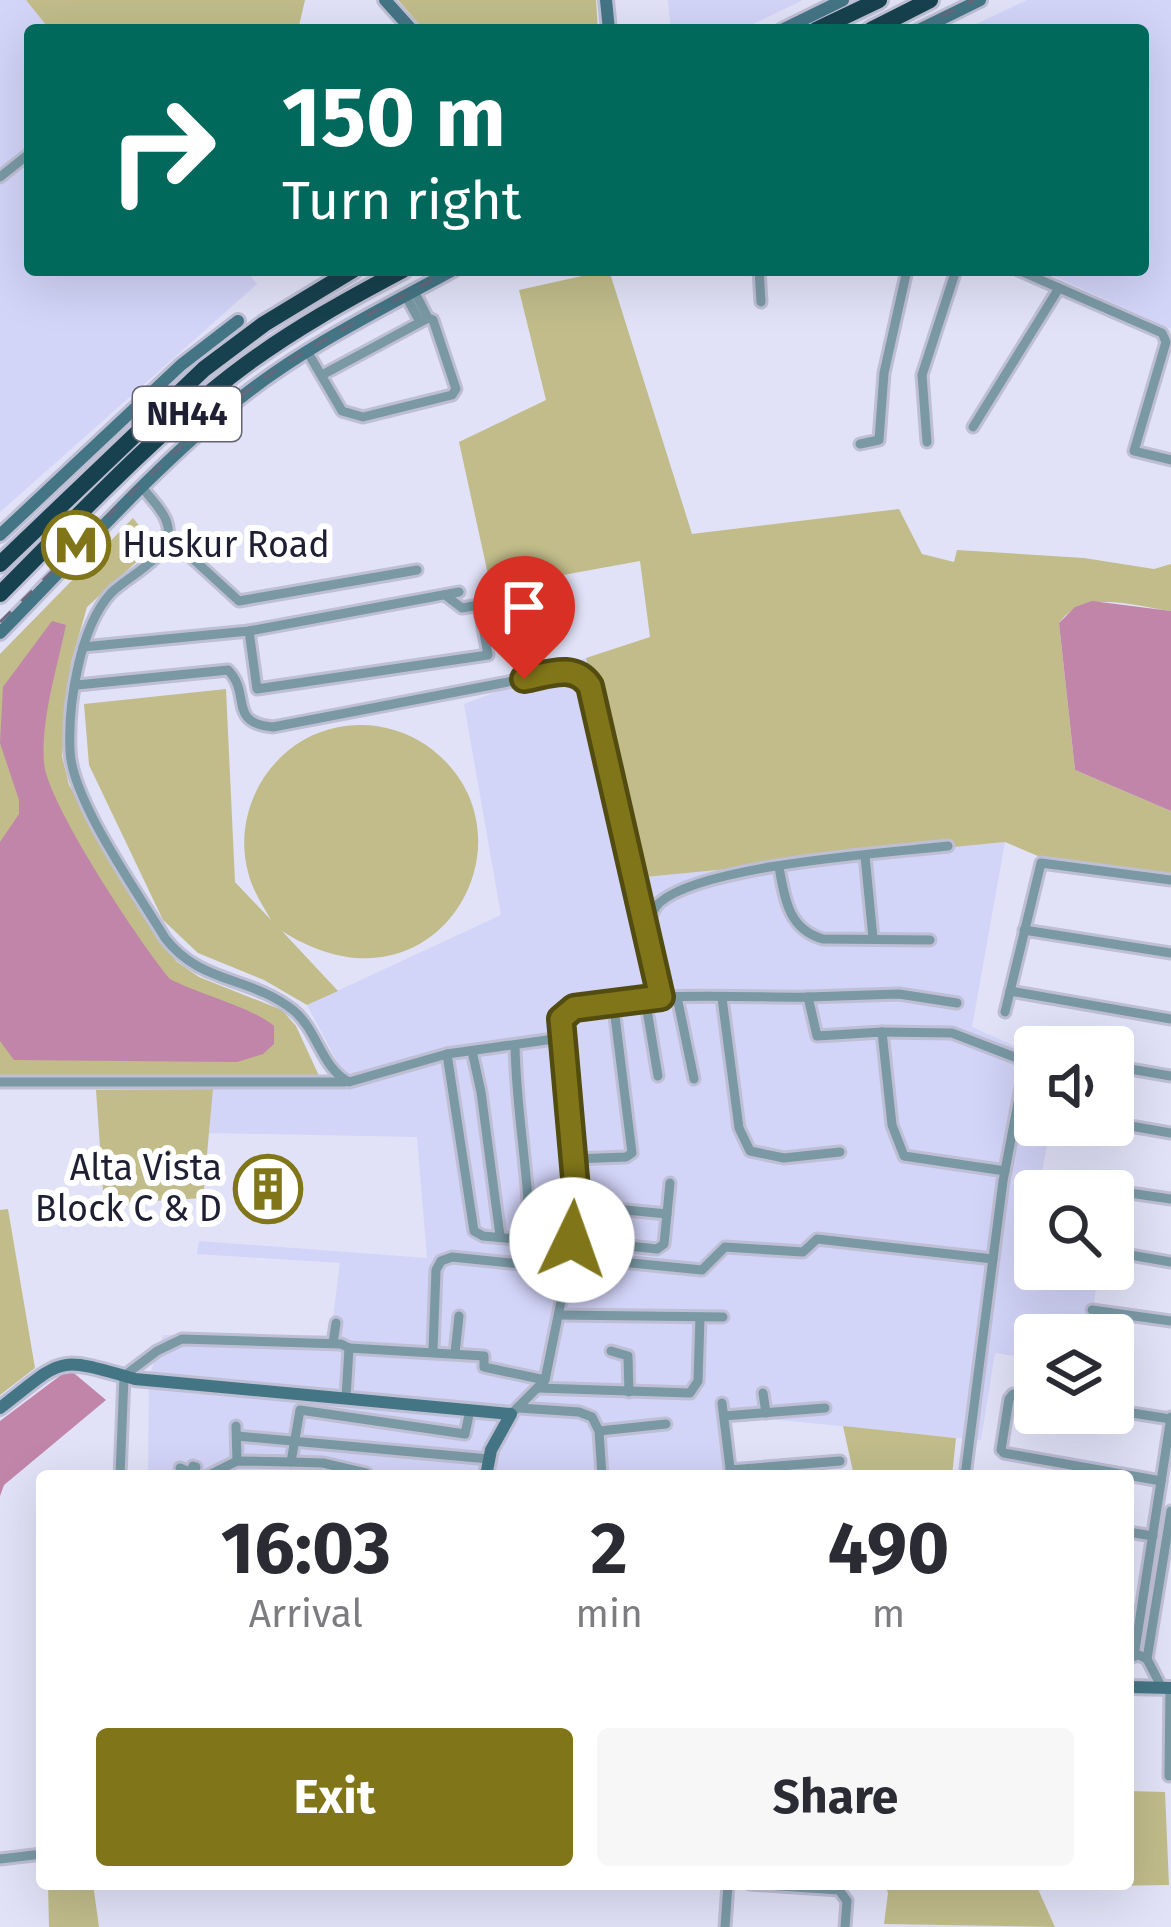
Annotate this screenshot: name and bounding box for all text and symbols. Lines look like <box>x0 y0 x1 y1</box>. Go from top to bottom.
text: 150 m <box>282 67 506 168</box>
icon: right <box>84 72 240 228</box>
text: Turn right <box>282 169 521 233</box>
road number: NH44 <box>133 387 241 441</box>
metro station icon: Huskur Road <box>41 510 111 580</box>
place label: Huskur Road <box>122 523 330 567</box>
pin <box>473 556 575 679</box>
icon: arrive <box>491 574 557 640</box>
map controls <box>1014 1026 1134 1434</box>
button: sound <box>1014 1026 1134 1146</box>
place label: Alta Vista Block C & D <box>35 1146 222 1231</box>
building icon: Alta Vista Block C & D <box>233 1154 303 1224</box>
button: search <box>1014 1170 1134 1290</box>
position arrow <box>509 1177 635 1303</box>
button: layers <box>1014 1314 1134 1434</box>
text: 16:03 <box>221 1506 391 1592</box>
text: 2 <box>591 1506 628 1592</box>
text: 490 <box>828 1506 949 1592</box>
text: Arrival <box>249 1591 363 1637</box>
text: min <box>576 1591 643 1637</box>
text: m <box>872 1591 905 1637</box>
button: Exit <box>96 1728 573 1866</box>
button: Share <box>597 1728 1074 1866</box>

